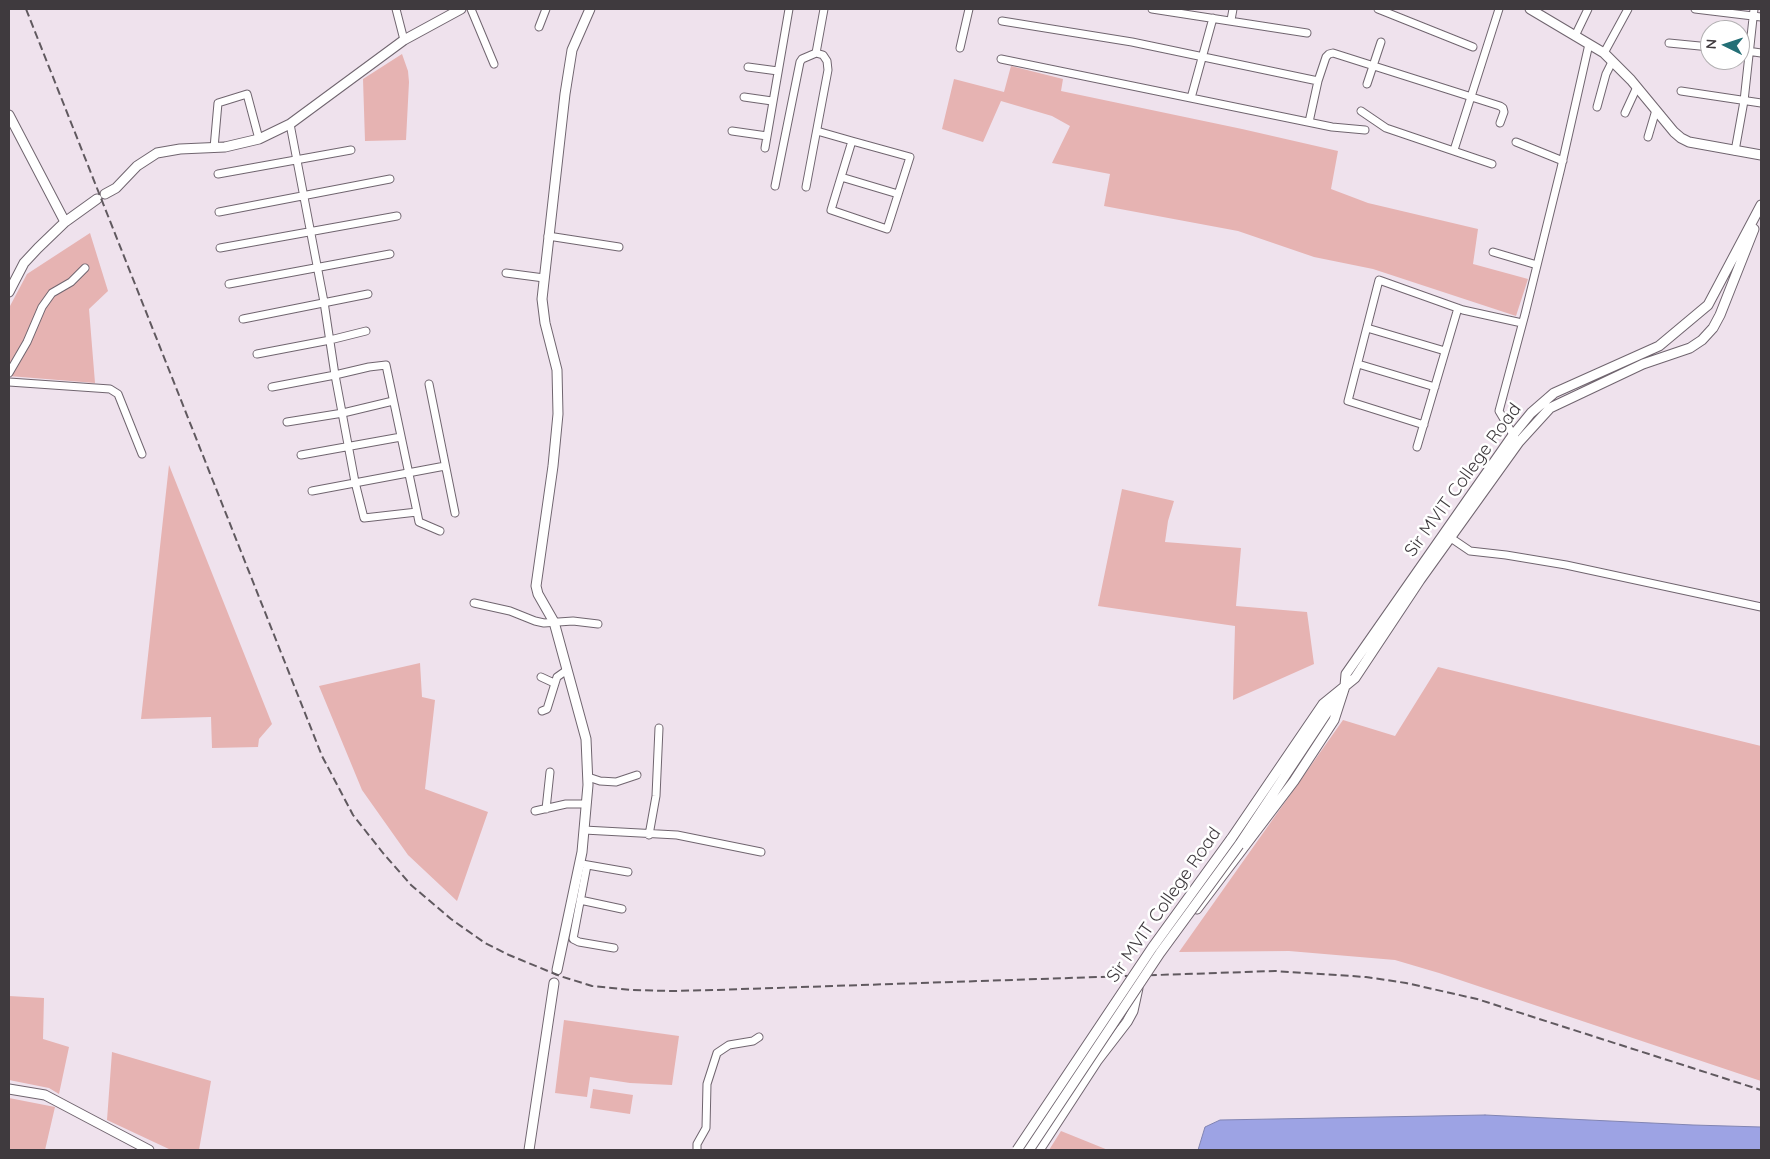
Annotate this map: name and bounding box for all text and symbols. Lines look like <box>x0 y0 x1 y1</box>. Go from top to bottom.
north arrow <box>1700 20 1750 70</box>
text: N <box>1702 38 1720 50</box>
street label: Sir MVIT College Road <box>1400 399 1526 561</box>
street label: Sir MVIT College Road <box>1102 823 1226 987</box>

